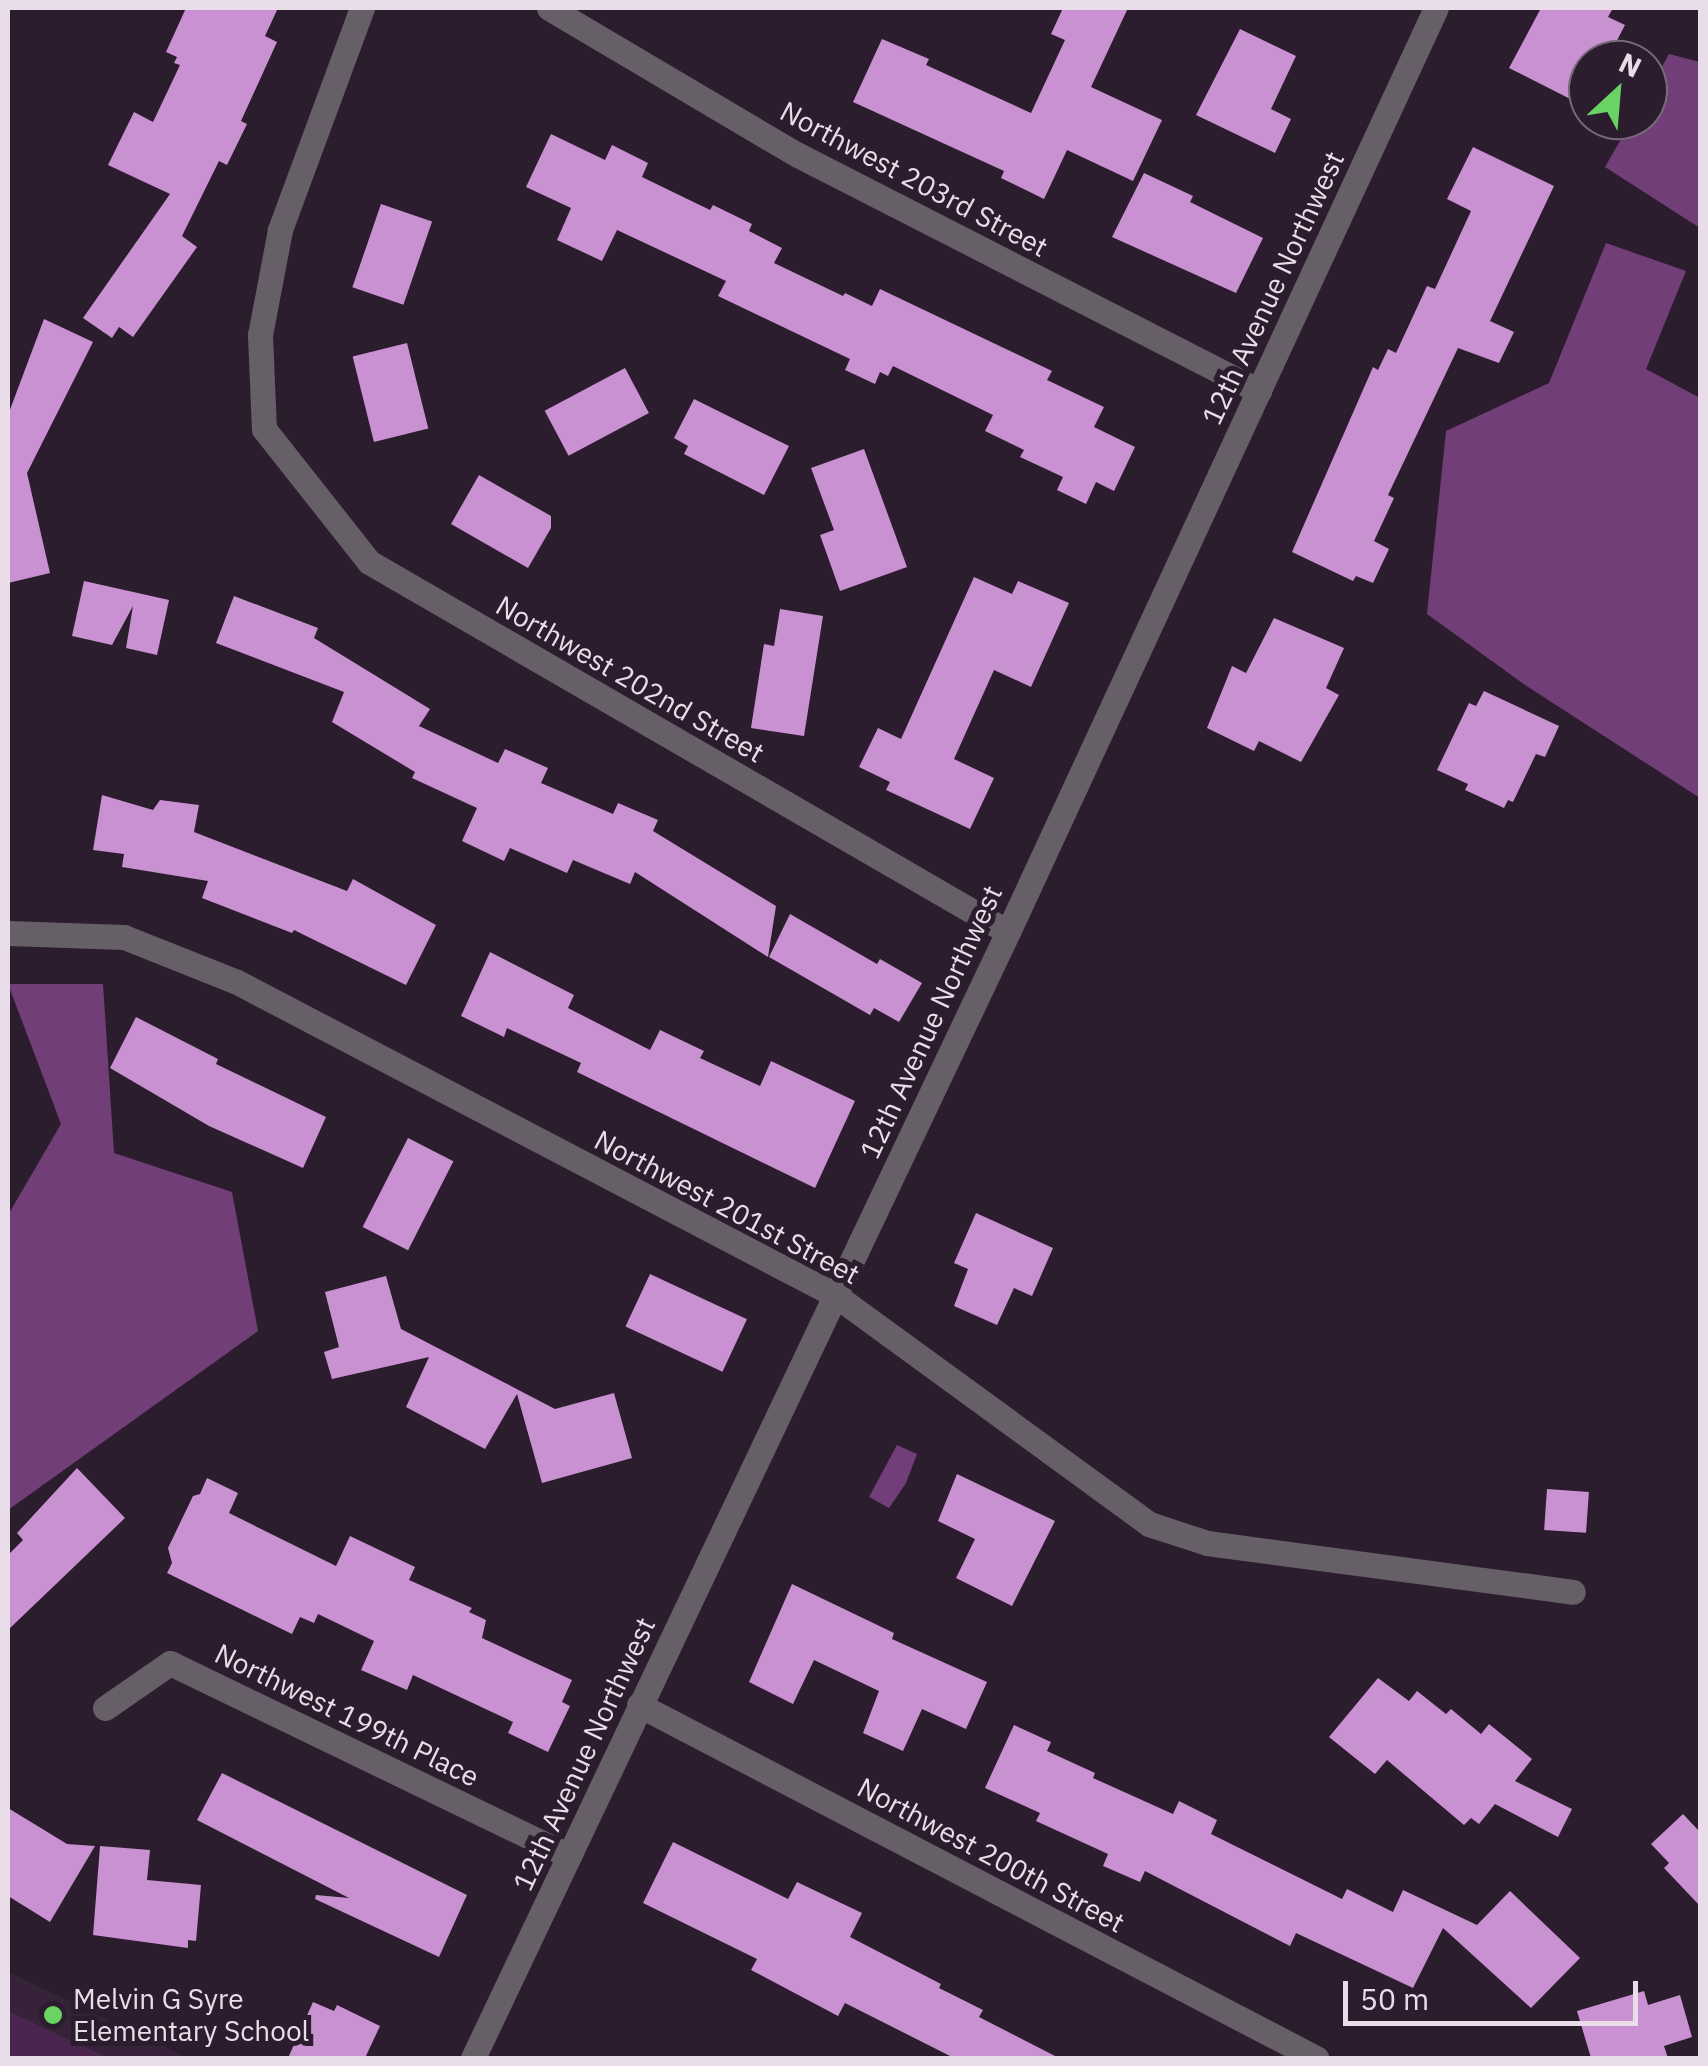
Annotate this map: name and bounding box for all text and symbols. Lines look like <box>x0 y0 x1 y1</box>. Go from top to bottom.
north arrow <box>1568 40 1668 140</box>
text: N <box>1613 43 1648 85</box>
street label: Northwest 203rd Street <box>774 94 1054 264</box>
street label: 12th Avenue Northwest <box>1195 146 1351 430</box>
street label: Northwest 202nd Street <box>490 588 770 770</box>
street label: 12th Avenue Northwest <box>853 880 1009 1164</box>
street label: Northwest 201st Street <box>589 1123 865 1291</box>
street label: 12th Avenue Northwest <box>506 1612 662 1896</box>
street label: Northwest 199th Place <box>209 1636 485 1794</box>
street label: Northwest 200th Street <box>852 1770 1130 1940</box>
scale bar <box>1348 1961 1643 2023</box>
text: 50 m <box>1360 1979 1429 2018</box>
place label: Melvin G Syre Elementary School <box>73 1982 309 2048</box>
marker: Melvin G Syre Elementary School <box>42 2004 64 2026</box>

